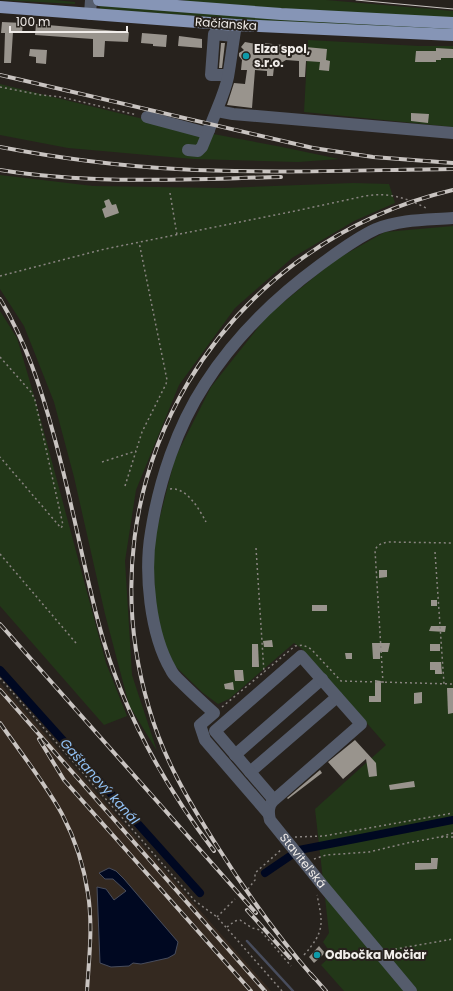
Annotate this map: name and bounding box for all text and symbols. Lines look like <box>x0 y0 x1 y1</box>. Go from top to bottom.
scale bar <box>10 8 127 34</box>
text: 100 m <box>16 13 50 30</box>
street label: Račianska <box>195 13 258 34</box>
place label: Elza spol, s.r.o. <box>254 40 310 71</box>
marker: Elza spol, s.r.o. <box>241 51 251 61</box>
water label: Gaštanový kanál <box>56 734 144 829</box>
street label: Staviteľská <box>276 829 331 891</box>
place label: Odbočka Močiar <box>325 946 427 963</box>
marker: Odbočka Močiar <box>312 950 322 960</box>

